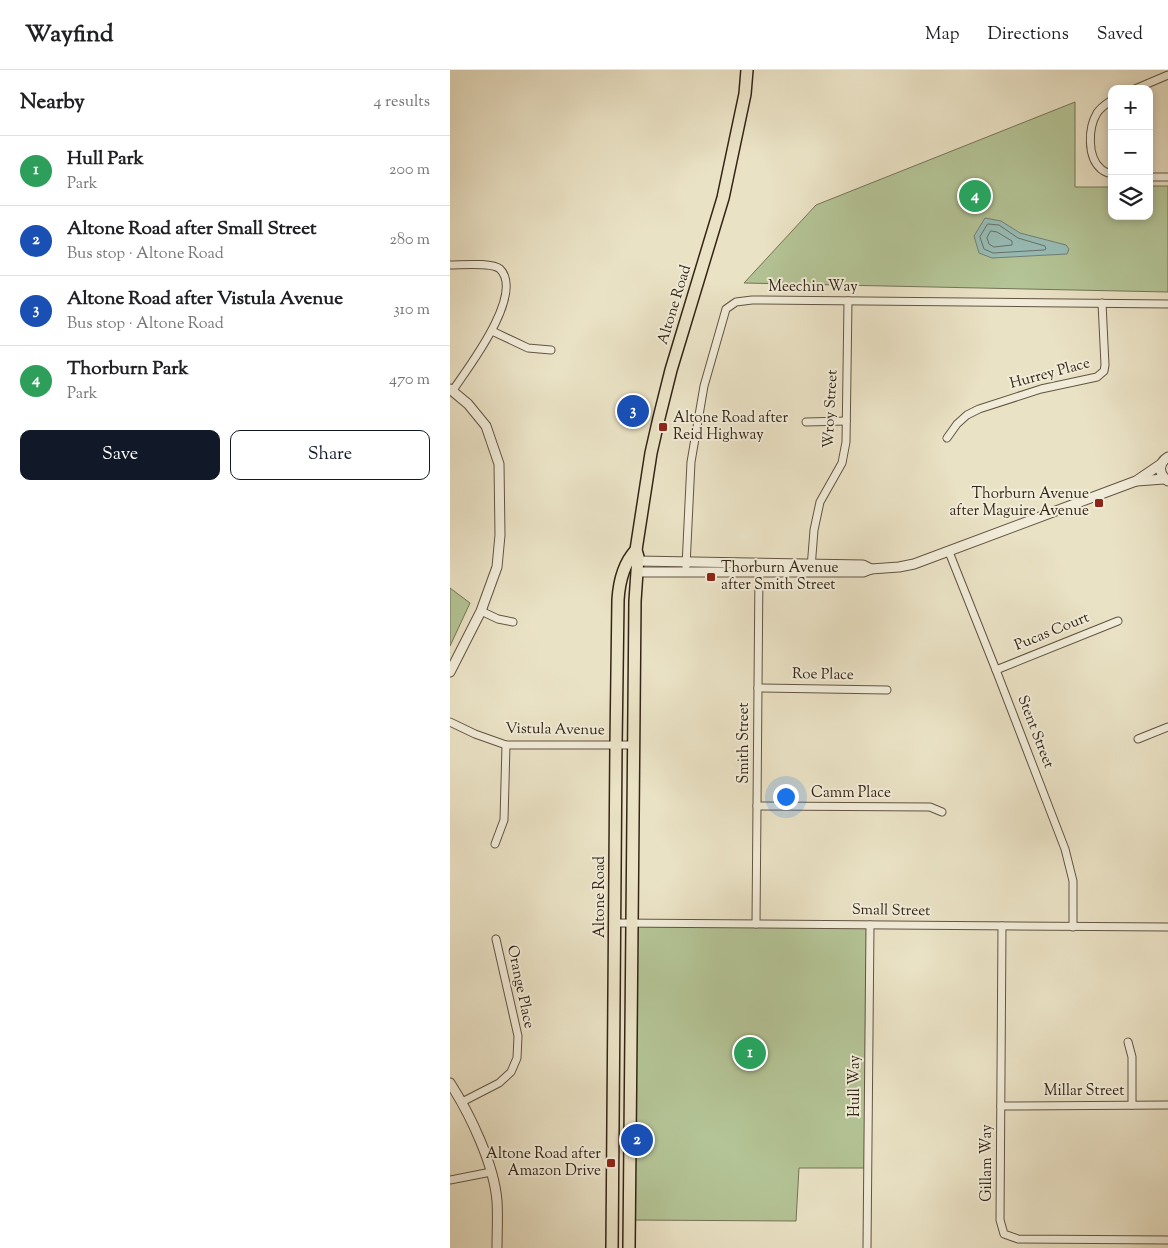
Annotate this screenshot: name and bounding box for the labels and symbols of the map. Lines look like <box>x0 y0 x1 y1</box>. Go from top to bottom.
pin: 4 <box>959 177 991 215</box>
street label: Altone Road <box>653 262 697 347</box>
street label: Meechin Way <box>768 277 858 298</box>
street label: Hurrey Place <box>1008 353 1092 395</box>
street label: Wroy Street <box>818 369 844 449</box>
pin: 3 <box>617 392 649 430</box>
place label: Altone Road after Reid Highway <box>673 408 789 446</box>
marker: Altone Road after Reid Highway <box>657 421 669 433</box>
place label: Thorburn Avenue after Maguire Avenue <box>949 484 1089 522</box>
marker: Thorburn Avenue after Maguire Avenue <box>1093 497 1105 509</box>
place label: Thorburn Avenue after Smith Street <box>721 558 839 596</box>
marker: Thorburn Avenue after Smith Street <box>705 571 717 583</box>
street label: Pucas Court <box>1011 607 1093 657</box>
street label: Roe Place <box>792 664 854 686</box>
street label: Stent Street <box>1011 692 1059 772</box>
street label: Smith Street <box>734 702 755 784</box>
street label: Vistula Avenue <box>505 719 605 741</box>
street label: Camm Place <box>811 783 891 804</box>
your location <box>773 784 799 810</box>
street label: Altone Road <box>590 855 611 938</box>
street label: Small Street <box>852 900 930 922</box>
street label: Orange Place <box>501 943 539 1031</box>
pin: 1 <box>734 1034 766 1072</box>
street label: Hull Way <box>845 1054 866 1117</box>
street label: Millar Street <box>1044 1081 1124 1102</box>
pin: 2 <box>621 1121 653 1159</box>
street label: Gillam Way <box>977 1124 998 1202</box>
place label: Altone Road after Amazon Drive <box>486 1144 601 1182</box>
marker: Altone Road after Amazon Drive <box>605 1157 617 1169</box>

